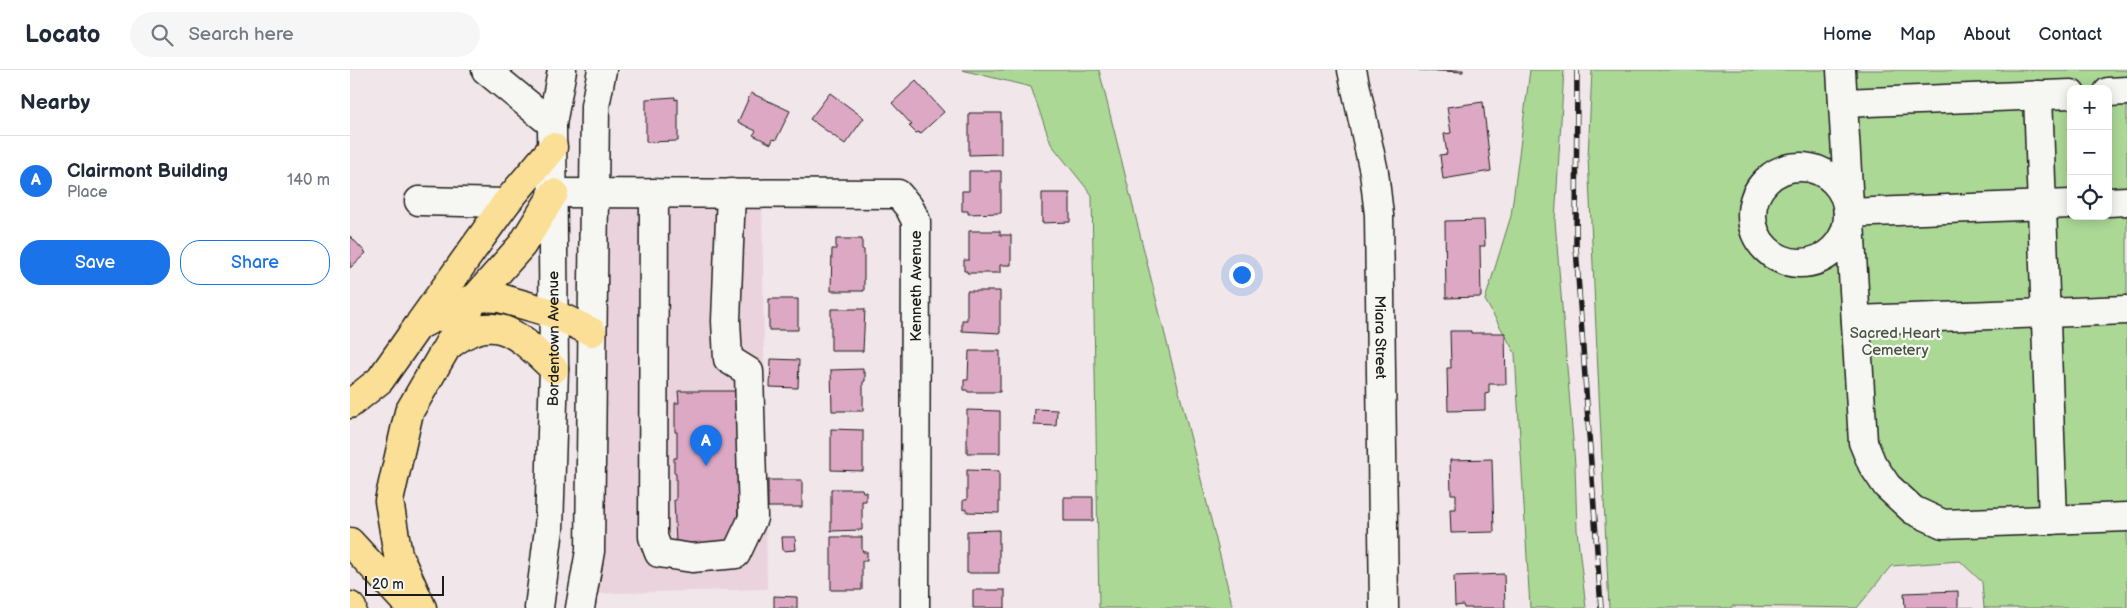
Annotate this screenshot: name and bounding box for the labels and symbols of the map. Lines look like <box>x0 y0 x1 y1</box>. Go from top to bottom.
street label: Kenneth Avenue <box>907 230 926 342</box>
your location <box>1229 262 1255 288</box>
street label: Bordentown Avenue <box>543 271 564 407</box>
street label: Miara Street <box>1371 295 1391 380</box>
park label: Sacred Heart Cemetery <box>1850 324 1941 360</box>
pin: A <box>690 425 722 466</box>
scale bar <box>365 573 444 596</box>

